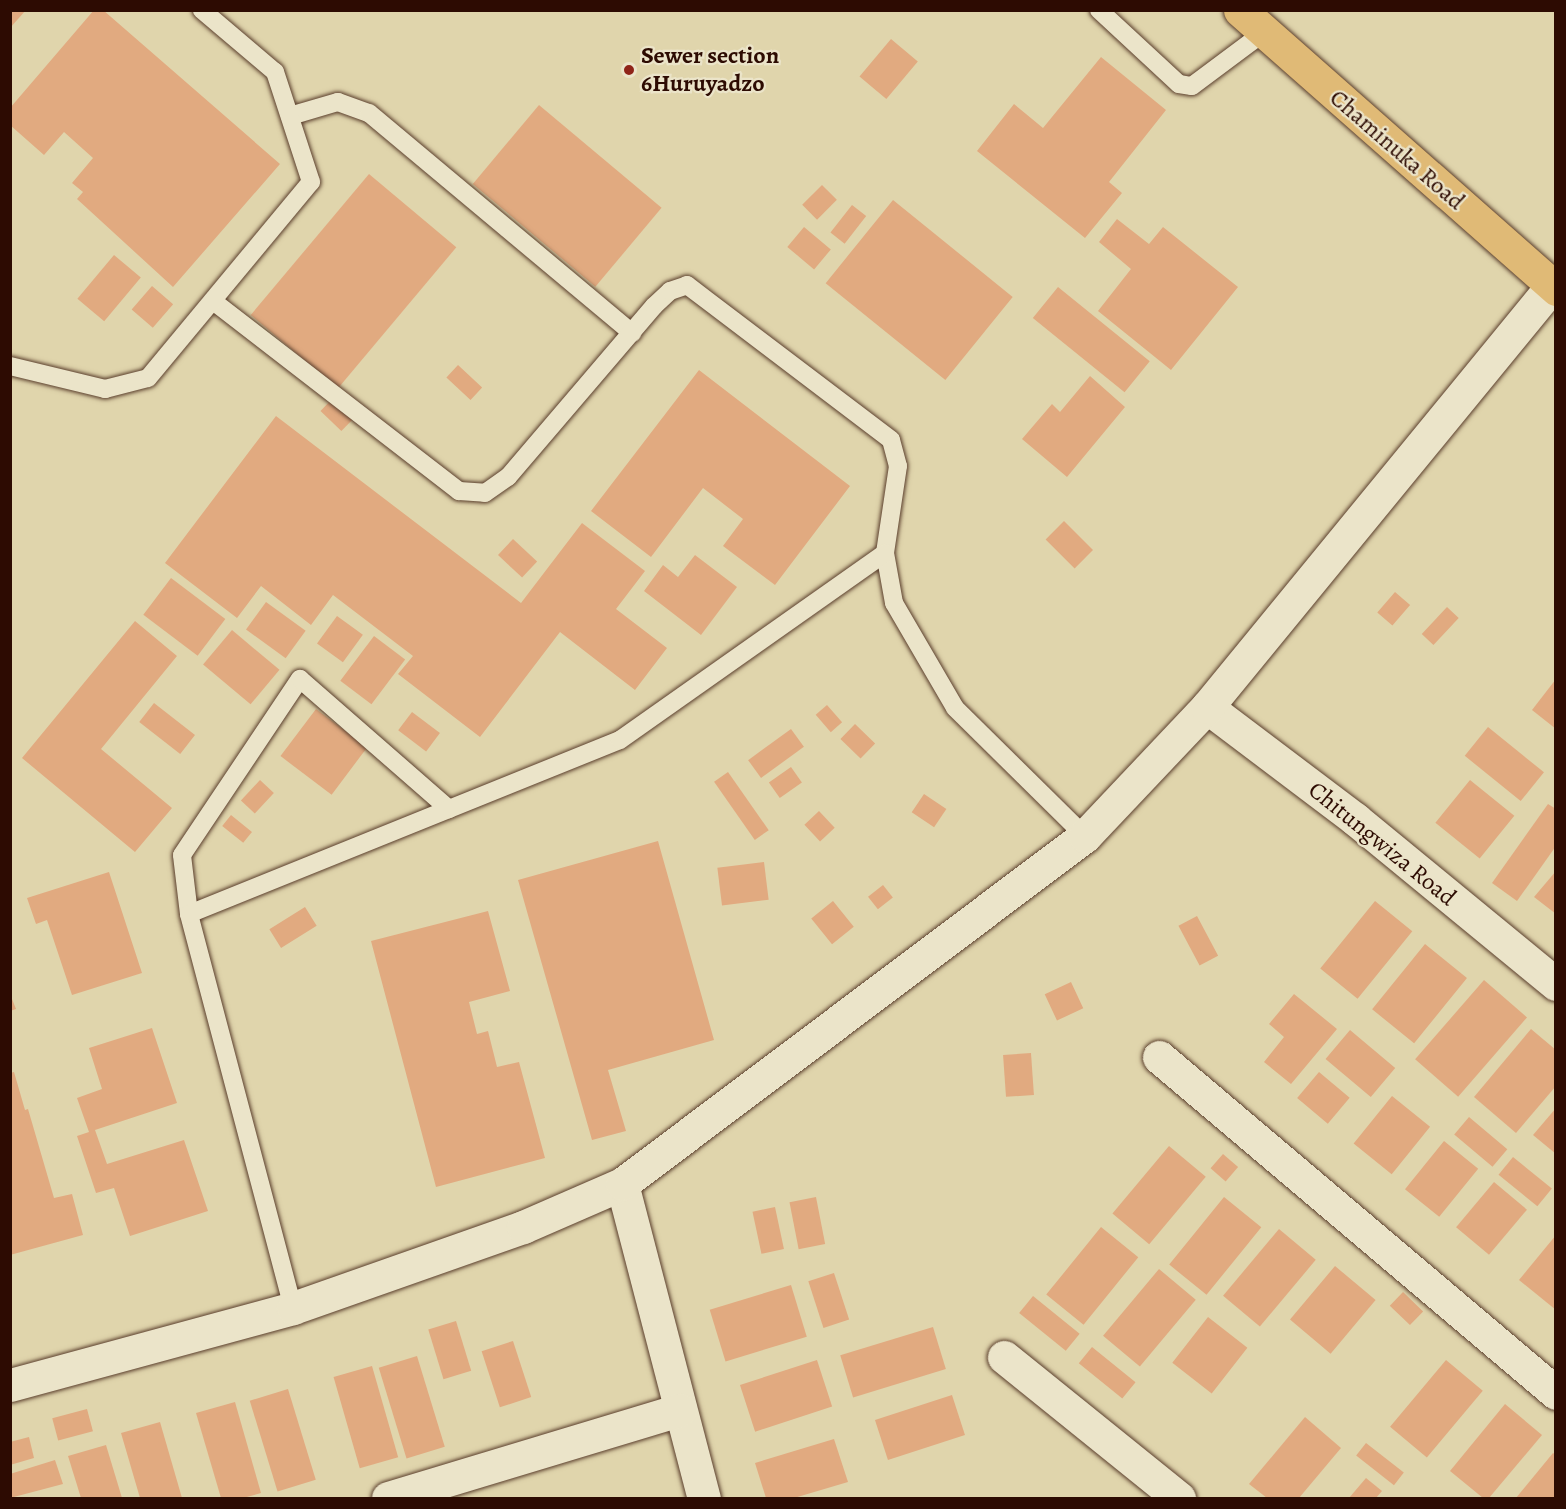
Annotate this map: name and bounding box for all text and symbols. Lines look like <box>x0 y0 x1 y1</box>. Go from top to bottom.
place label: Sewer section 6Huruyadzo <box>641 42 779 98</box>
marker: Sewer section 6Huruyadzo <box>622 63 636 77</box>
street label: Chaminuka Road <box>1324 84 1470 216</box>
street label: Chitungwiza Road <box>1302 776 1462 912</box>

